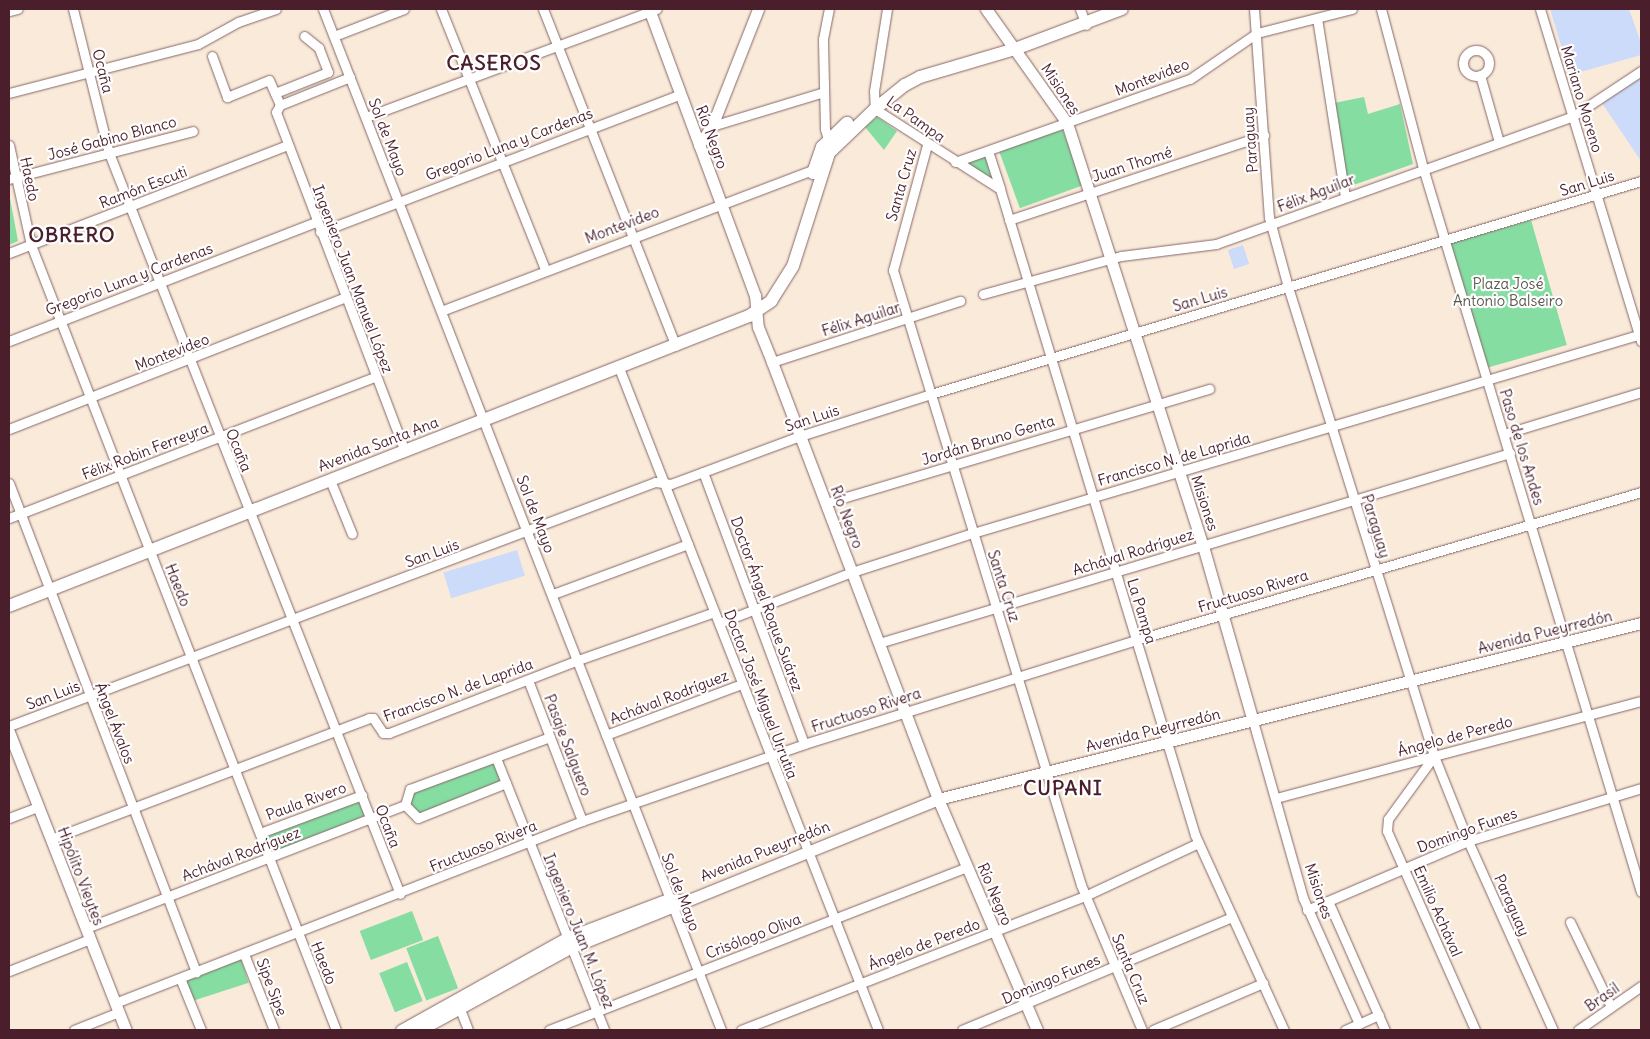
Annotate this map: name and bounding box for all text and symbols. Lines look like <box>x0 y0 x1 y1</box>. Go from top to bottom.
street label: Mariano Moreno <box>1557 43 1607 155</box>
street label: Ocaña <box>89 47 117 95</box>
district label: CASEROS <box>446 50 542 74</box>
street label: Montevideo <box>1112 55 1192 99</box>
street label: Misiones <box>1037 60 1085 118</box>
street label: La Pampa <box>883 92 949 146</box>
street label: Sol de Mayo <box>365 96 411 178</box>
street label: Río Negro <box>692 103 732 171</box>
street label: Gregorio Luna y Cardenas <box>423 104 595 184</box>
street label: Paraguay <box>1239 107 1261 173</box>
street label: José Gabino Blanco <box>46 112 178 164</box>
street label: Juan Thomé <box>1090 143 1174 185</box>
street label: Santa Cruz <box>882 147 920 223</box>
street label: Haedo <box>17 155 43 203</box>
street label: Ramón Escuti <box>97 162 189 212</box>
street label: San Luis <box>1558 166 1616 200</box>
street label: Félix Aguilar <box>1275 170 1357 216</box>
street label: Ingeniero Juan Manuel López <box>309 182 397 376</box>
street label: Montevideo <box>582 203 662 247</box>
district label: OBRERO <box>28 222 116 246</box>
street label: Gregorio Luna y Cardenas <box>43 239 215 319</box>
park label: Plaza José Antonio Balseiro <box>1453 274 1563 309</box>
street label: San Luis <box>1171 283 1229 315</box>
street label: Félix Aguilar <box>819 298 903 340</box>
street label: Montevideo <box>132 330 212 374</box>
street label: Paso de los Andes <box>1496 387 1548 507</box>
street label: San Luis <box>783 401 841 435</box>
street label: Jordán Bruno Genta <box>919 411 1057 469</box>
street label: Avenida Santa Ana <box>315 413 441 475</box>
street label: Félix Robin Ferreyra <box>79 419 211 483</box>
street label: Ocaña <box>222 426 256 474</box>
street label: Francisco N. de Laprida <box>1096 429 1252 489</box>
street label: Sol de Mayo <box>513 473 559 555</box>
street label: Misiones <box>1188 473 1222 533</box>
street label: Río Negro <box>827 483 867 551</box>
street label: Paraguay <box>1358 492 1394 560</box>
street label: Doctor Ángel Roque Suárez <box>727 514 807 694</box>
street label: Achával Rodríguez <box>1070 525 1196 579</box>
street label: San Luis <box>403 535 461 571</box>
street label: Santa Cruz <box>984 548 1024 624</box>
street label: Haedo <box>161 561 195 609</box>
street label: Fructuoso Rivera <box>1196 566 1310 616</box>
street label: La Pampa <box>1123 576 1161 646</box>
street label: Doctor José Miguel Urrutia <box>720 607 802 781</box>
street label: Avenida Pueyrredón <box>1476 607 1614 657</box>
street label: Francisco N. de Laprida <box>381 655 535 725</box>
street label: Achával Rodríguez <box>607 666 731 728</box>
street label: San Luis <box>24 677 82 713</box>
street label: Ángel Ávalos <box>91 680 139 766</box>
street label: Fructuoso Rivera <box>809 684 923 736</box>
street label: Pasaje Salguero <box>540 692 596 798</box>
street label: Avenida Pueyrredón <box>1084 705 1222 755</box>
street label: Ángelo de Peredo <box>1396 712 1514 760</box>
district label: CUPANI <box>1022 775 1104 799</box>
street label: Paula Rivero <box>263 778 349 824</box>
street label: Ocaña <box>372 802 404 850</box>
street label: Domingo Funes <box>1415 804 1519 856</box>
street label: Fructuoso Rivera <box>427 816 539 876</box>
street label: Avenida Pueyrredón <box>698 817 832 885</box>
street label: Achával Rodríguez <box>179 823 303 885</box>
street label: Hipólito Vieytes <box>54 824 108 928</box>
street label: Ingeniero Juan M. López <box>540 851 618 1011</box>
street label: Sol de Mayo <box>658 851 704 933</box>
street label: Río Negro <box>974 860 1016 928</box>
street label: Misiones <box>1301 861 1337 921</box>
street label: Emilio Achával <box>1410 863 1466 959</box>
street label: Paraguay <box>1490 871 1534 939</box>
street label: Crisólogo Oliva <box>703 910 803 962</box>
street label: Ángelo de Peredo <box>866 914 982 974</box>
street label: Santa Cruz <box>1108 931 1154 1007</box>
street label: Haedo <box>307 939 341 987</box>
street label: Domingo Funes <box>999 950 1103 1008</box>
street label: Sipe Sipe <box>253 956 291 1018</box>
street label: Brasil <box>1581 979 1623 1015</box>

